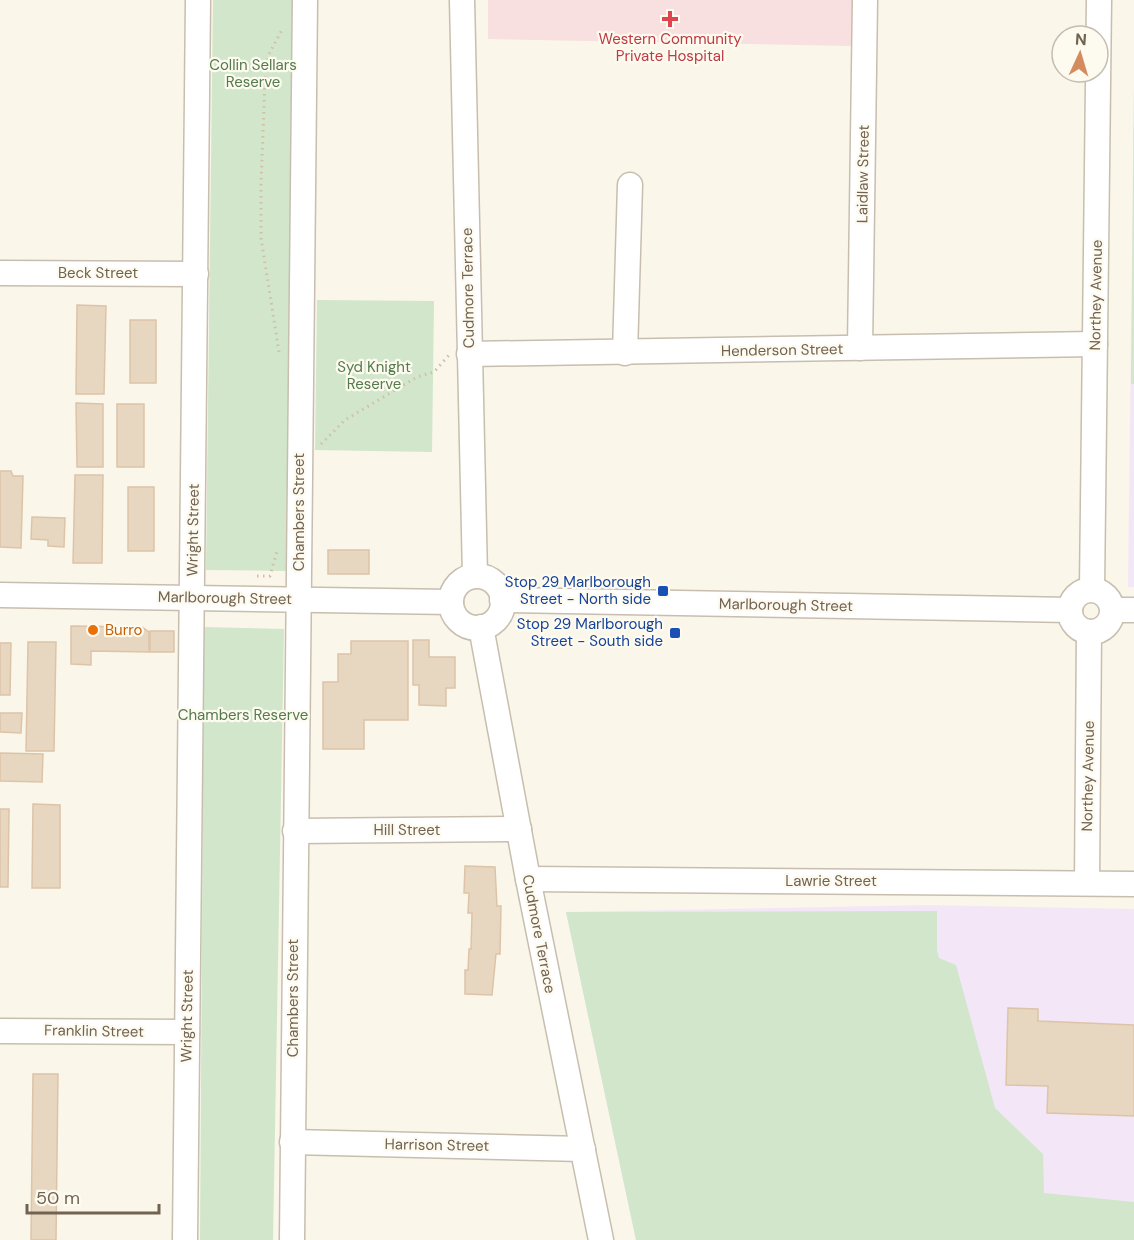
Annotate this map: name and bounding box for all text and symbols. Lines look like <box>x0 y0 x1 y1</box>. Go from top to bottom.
marker: Western Community Private Hospital <box>661 10 679 28</box>
north arrow <box>1050 24 1110 84</box>
place label: Western Community Private Hospital <box>598 29 742 66</box>
text: N <box>1074 29 1088 50</box>
park label: Collin Sellars Reserve <box>209 55 297 92</box>
street label: Laidlaw Street <box>852 125 874 223</box>
street label: Cudmore Terrace <box>457 227 479 349</box>
street label: Northey Avenue <box>1085 239 1107 351</box>
street label: Beck Street <box>58 263 138 283</box>
street label: Henderson Street <box>721 339 843 361</box>
park label: Syd Knight Reserve <box>337 357 411 394</box>
street label: Chambers Street <box>289 453 309 571</box>
street label: Wright Street <box>182 483 204 577</box>
place label: Stop 29 Marlborough Street - North side <box>505 572 651 609</box>
marker: Stop 29 Marlborough Street - North side <box>656 584 670 598</box>
street label: Marlborough Street <box>158 587 292 609</box>
street label: Marlborough Street <box>719 594 853 616</box>
place label: Stop 29 Marlborough Street - South side <box>517 614 663 651</box>
place label: Burro <box>105 620 142 640</box>
marker: Burro <box>86 623 100 637</box>
marker: Stop 29 Marlborough Street - South side <box>668 626 682 640</box>
park label: Chambers Reserve <box>178 705 308 725</box>
street label: Northey Avenue <box>1077 720 1099 832</box>
street label: Hill Street <box>373 820 441 840</box>
street label: Lawrie Street <box>785 871 877 891</box>
street label: Cudmore Terrace <box>518 873 560 995</box>
street label: Chambers Street <box>283 939 303 1057</box>
street label: Wright Street <box>176 969 198 1063</box>
street label: Franklin Street <box>44 1020 144 1042</box>
street label: Harrison Street <box>385 1134 490 1156</box>
scale bar <box>27 1177 159 1215</box>
text: 50 m <box>36 1186 80 1210</box>

